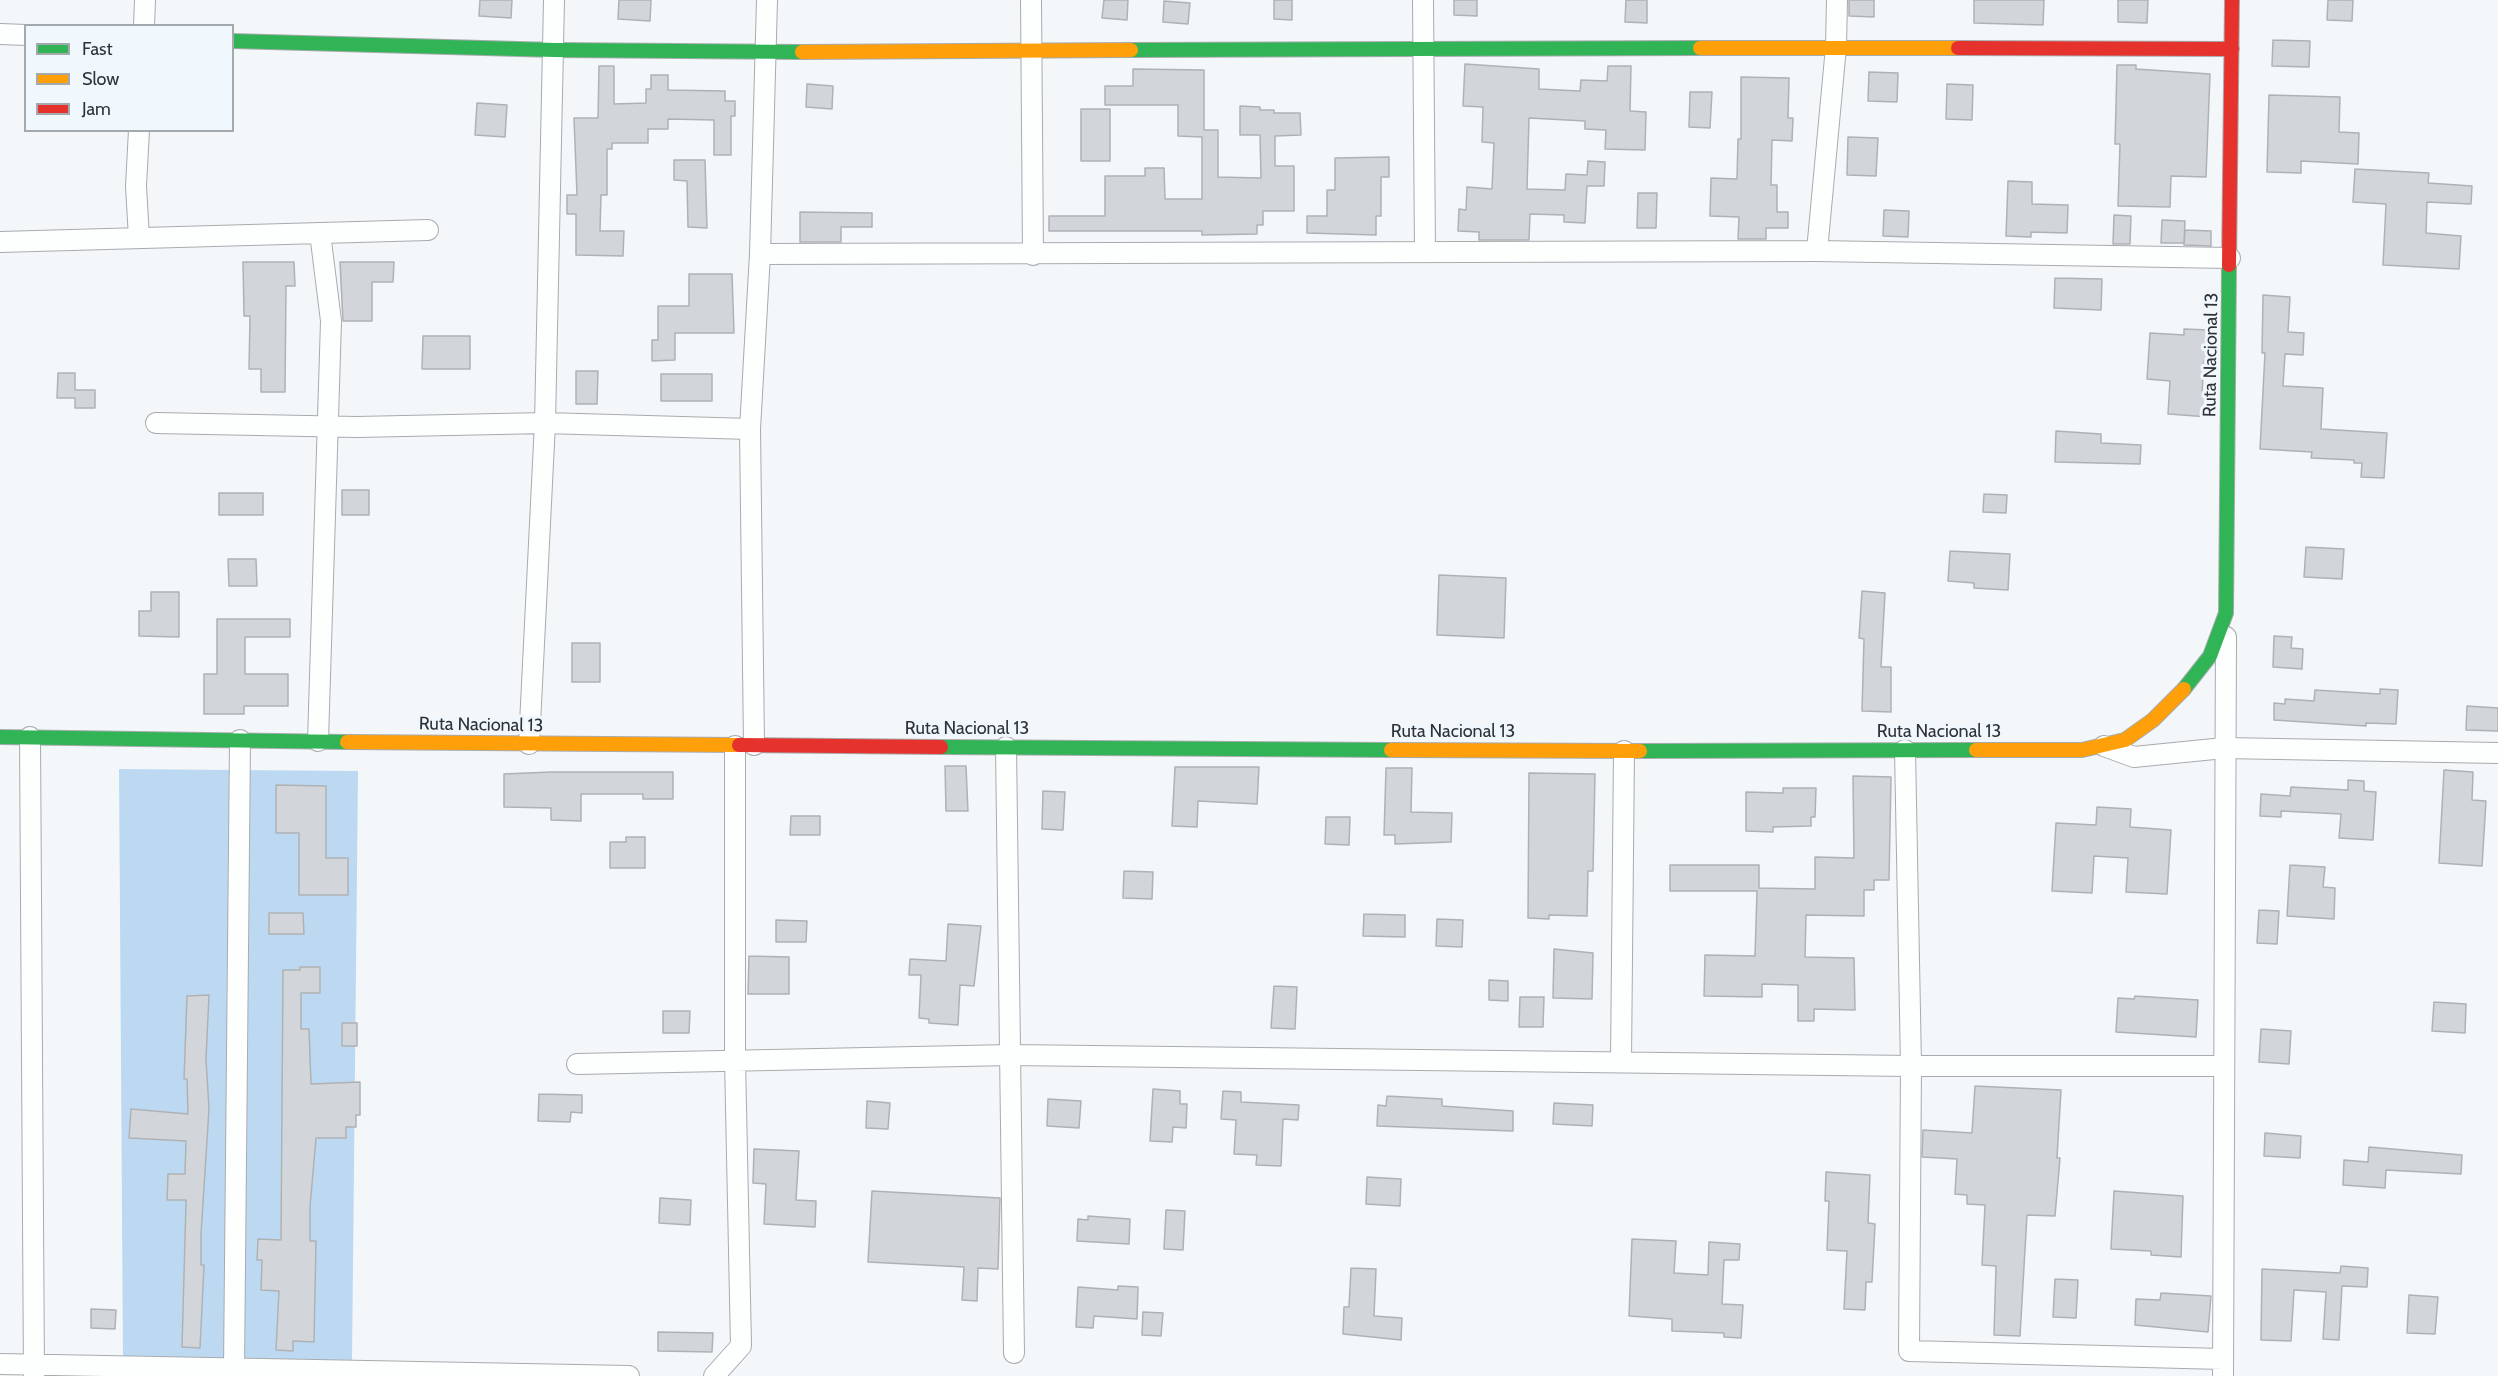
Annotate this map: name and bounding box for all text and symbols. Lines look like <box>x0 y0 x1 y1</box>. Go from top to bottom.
legend <box>24 24 234 132</box>
text: Fast <box>82 38 113 60</box>
text: Slow <box>82 68 119 90</box>
text: Jam <box>82 98 111 120</box>
street label: Ruta Nacional 13 <box>2199 293 2223 417</box>
street label: Ruta Nacional 13 <box>419 713 543 737</box>
street label: Ruta Nacional 13 <box>905 718 1029 740</box>
street label: Ruta Nacional 13 <box>1391 721 1515 743</box>
street label: Ruta Nacional 13 <box>1877 721 2001 743</box>

